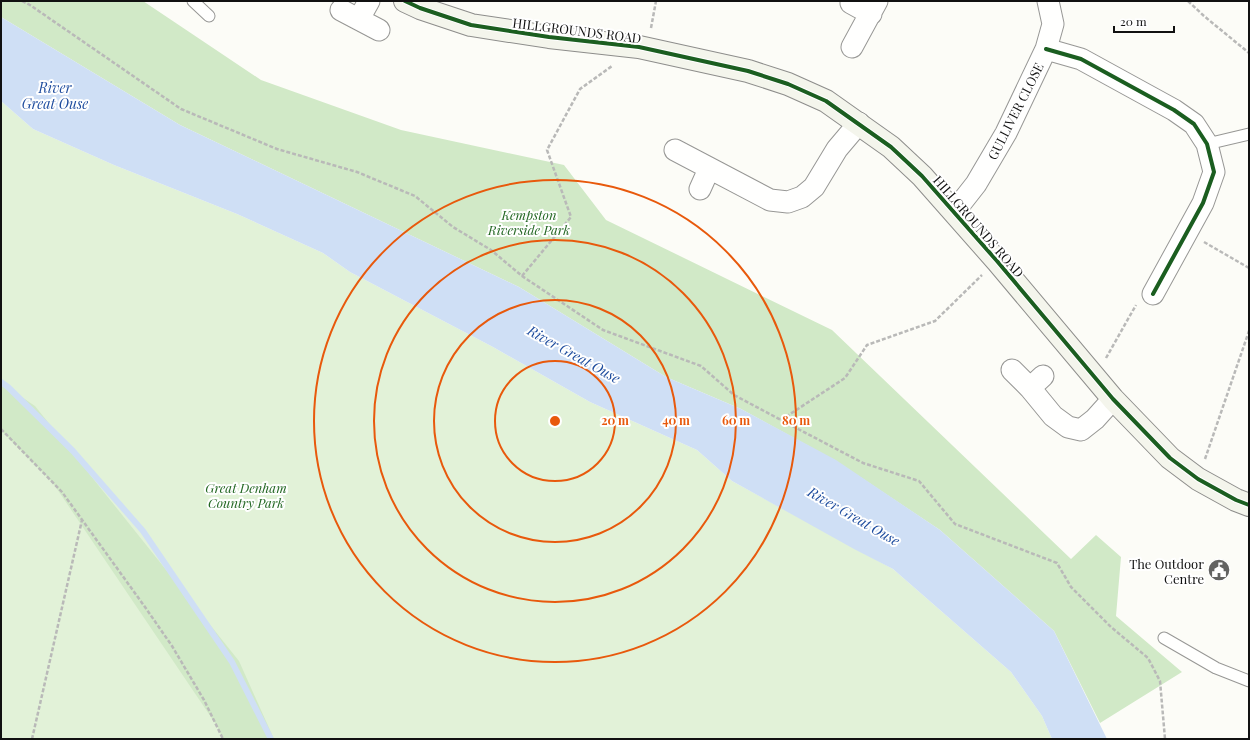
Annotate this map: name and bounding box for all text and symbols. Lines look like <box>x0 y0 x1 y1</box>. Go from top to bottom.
scale bar <box>1114 8 1174 34</box>
text: 20 m <box>1120 13 1147 29</box>
street label: HILLGROUNDS ROAD <box>512 14 642 46</box>
street label: GULLIVER CLOSE <box>983 60 1047 162</box>
water label: River Great Ouse <box>22 78 88 113</box>
street label: HILLGROUNDS ROAD <box>930 172 1028 280</box>
park label: Kempston Riverside Park <box>487 206 570 238</box>
water label: River Great Ouse <box>523 320 624 387</box>
text: 20 m <box>601 412 629 428</box>
text: 40 m <box>662 412 690 428</box>
text: 60 m <box>722 412 750 428</box>
text: 80 m <box>782 412 810 428</box>
centre of rings <box>548 414 562 428</box>
park label: Great Denham Country Park <box>205 479 287 511</box>
water label: River Great Ouse <box>804 481 903 550</box>
place label: The Outdoor Centre <box>1129 555 1204 587</box>
public building icon: The Outdoor Centre <box>1206 557 1232 583</box>

